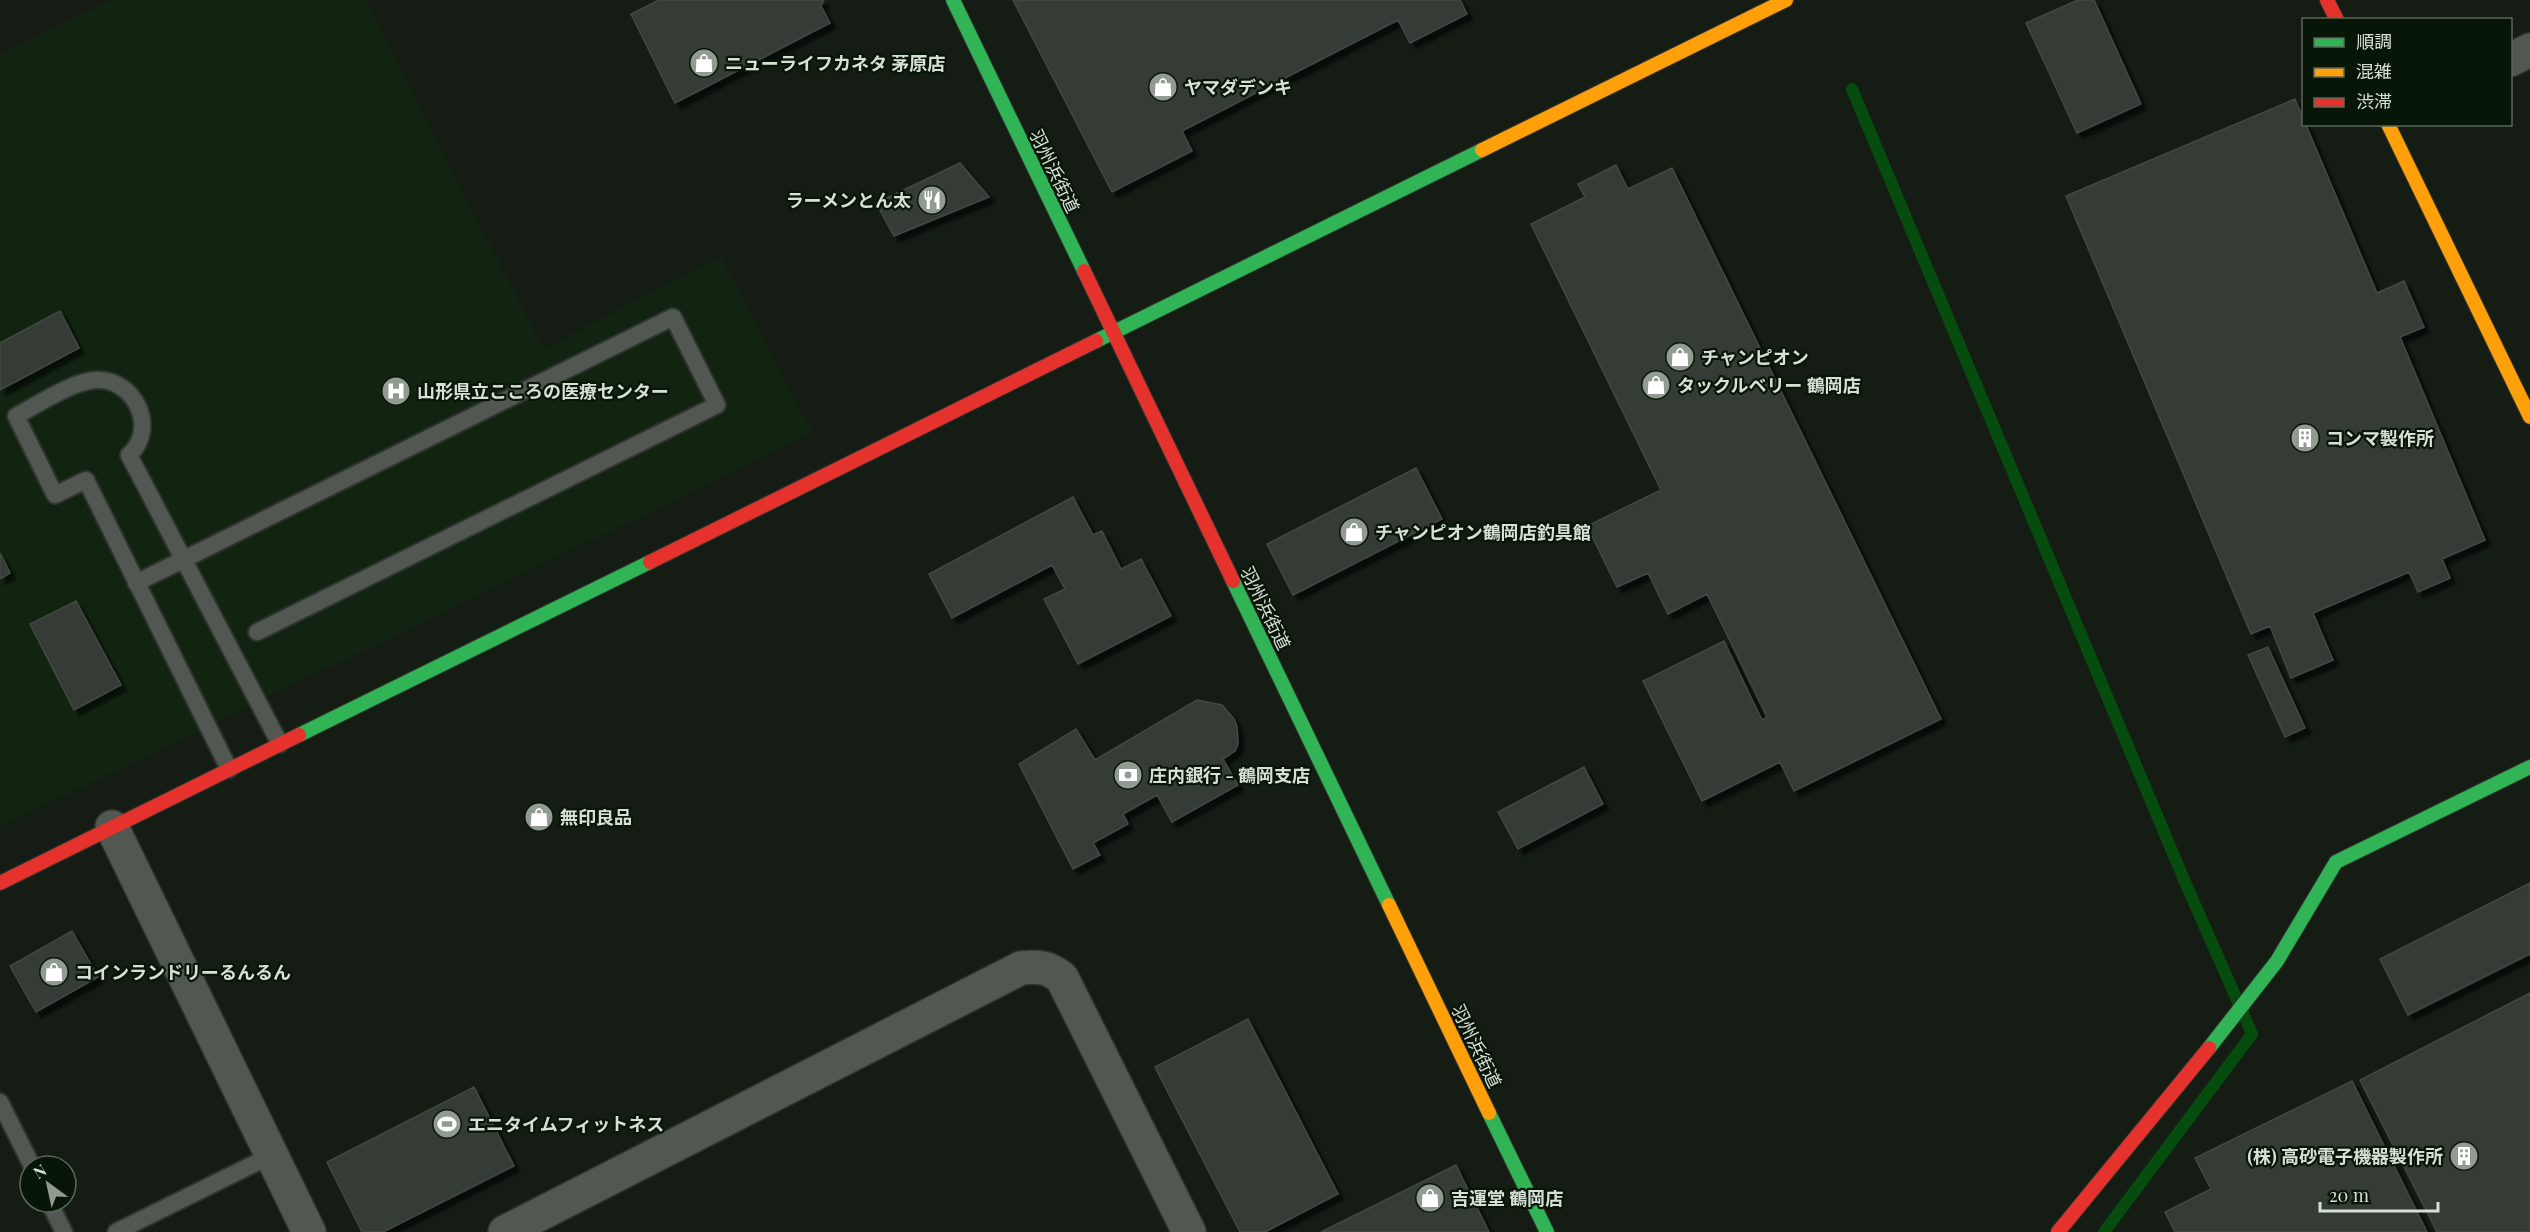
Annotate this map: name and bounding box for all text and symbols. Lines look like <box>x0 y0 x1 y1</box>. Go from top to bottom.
legend <box>2302 18 2512 126</box>
text: 順調 <box>2356 29 2392 53</box>
shop icon: ニューライフカネタ 茅原店 <box>688 47 720 79</box>
place label: ニューライフカネタ 茅原店 <box>725 51 945 75</box>
text: 混雑 <box>2356 59 2392 83</box>
shop icon: ヤマダデンキ <box>1147 71 1179 103</box>
place label: ヤマダデンキ <box>1184 75 1292 99</box>
text: 渋滞 <box>2356 89 2392 113</box>
street label: 羽州浜街道 <box>1024 125 1086 217</box>
restaurant icon: ラーメンとん太 <box>916 184 948 216</box>
place label: ラーメンとん太 <box>786 188 911 212</box>
shop icon: チャンピオン <box>1664 341 1696 373</box>
place label: チャンピオン <box>1701 345 1809 369</box>
shop icon: タックルベリー 鶴岡店 <box>1640 369 1672 401</box>
place label: タックルベリー 鶴岡店 <box>1677 373 1861 397</box>
hospital icon: 山形県立こころの医療センター <box>380 375 412 407</box>
place label: 山形県立こころの医療センター <box>417 379 669 403</box>
building icon: コンマ製作所 <box>2289 422 2321 454</box>
place label: コンマ製作所 <box>2326 426 2434 450</box>
shop icon: チャンピオン鶴岡店釣具館 <box>1338 516 1370 548</box>
place label: チャンピオン鶴岡店釣具館 <box>1375 520 1591 544</box>
street label: 羽州浜街道 <box>1235 562 1297 654</box>
bank icon: 庄内銀行 - 鶴岡支店 <box>1112 759 1144 791</box>
place label: 庄内銀行 - 鶴岡支店 <box>1149 763 1310 787</box>
shop icon: 無印良品 <box>523 801 555 833</box>
place label: 無印良品 <box>560 805 632 829</box>
shop icon: コインランドリーるんるん <box>38 956 70 988</box>
place label: コインランドリーるんるん <box>75 960 291 984</box>
street label: 羽州浜街道 <box>1446 1000 1508 1092</box>
sports icon: エニタイムフィットネス <box>431 1108 463 1140</box>
place label: エニタイムフィットネス <box>468 1112 664 1136</box>
building icon: (株) 高砂電子機器製作所 <box>2448 1140 2480 1172</box>
place label: (株) 高砂電子機器製作所 <box>2247 1144 2443 1168</box>
north arrow <box>18 1154 78 1214</box>
text: N <box>29 1159 50 1183</box>
scale bar <box>2320 1175 2438 1213</box>
shop icon: 吉運堂 鶴岡店 <box>1414 1182 1446 1214</box>
text: 20 m <box>2329 1183 2369 1207</box>
place label: 吉運堂 鶴岡店 <box>1451 1186 1563 1210</box>

